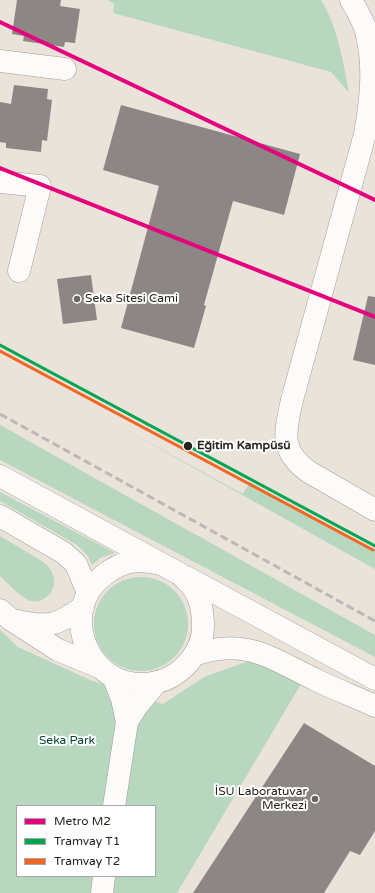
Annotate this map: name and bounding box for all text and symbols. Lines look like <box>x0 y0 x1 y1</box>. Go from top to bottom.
place label: Seka Sitesi Cami <box>85 292 178 306</box>
marker: Seka Sitesi Cami <box>72 294 82 304</box>
place label: Eğitim Kampüsü <box>197 439 291 453</box>
marker: Eğitim Kampüsü <box>182 440 194 452</box>
park label: Seka Park <box>39 734 95 748</box>
place label: İSU Laboratuvar Merkezi <box>215 785 307 813</box>
marker: İSU Laboratuvar Merkezi <box>310 794 320 804</box>
legend <box>16 805 156 877</box>
text: Metro M2 <box>54 814 111 828</box>
text: Tramvay T1 <box>54 834 120 848</box>
text: Tramvay T2 <box>54 854 120 868</box>

